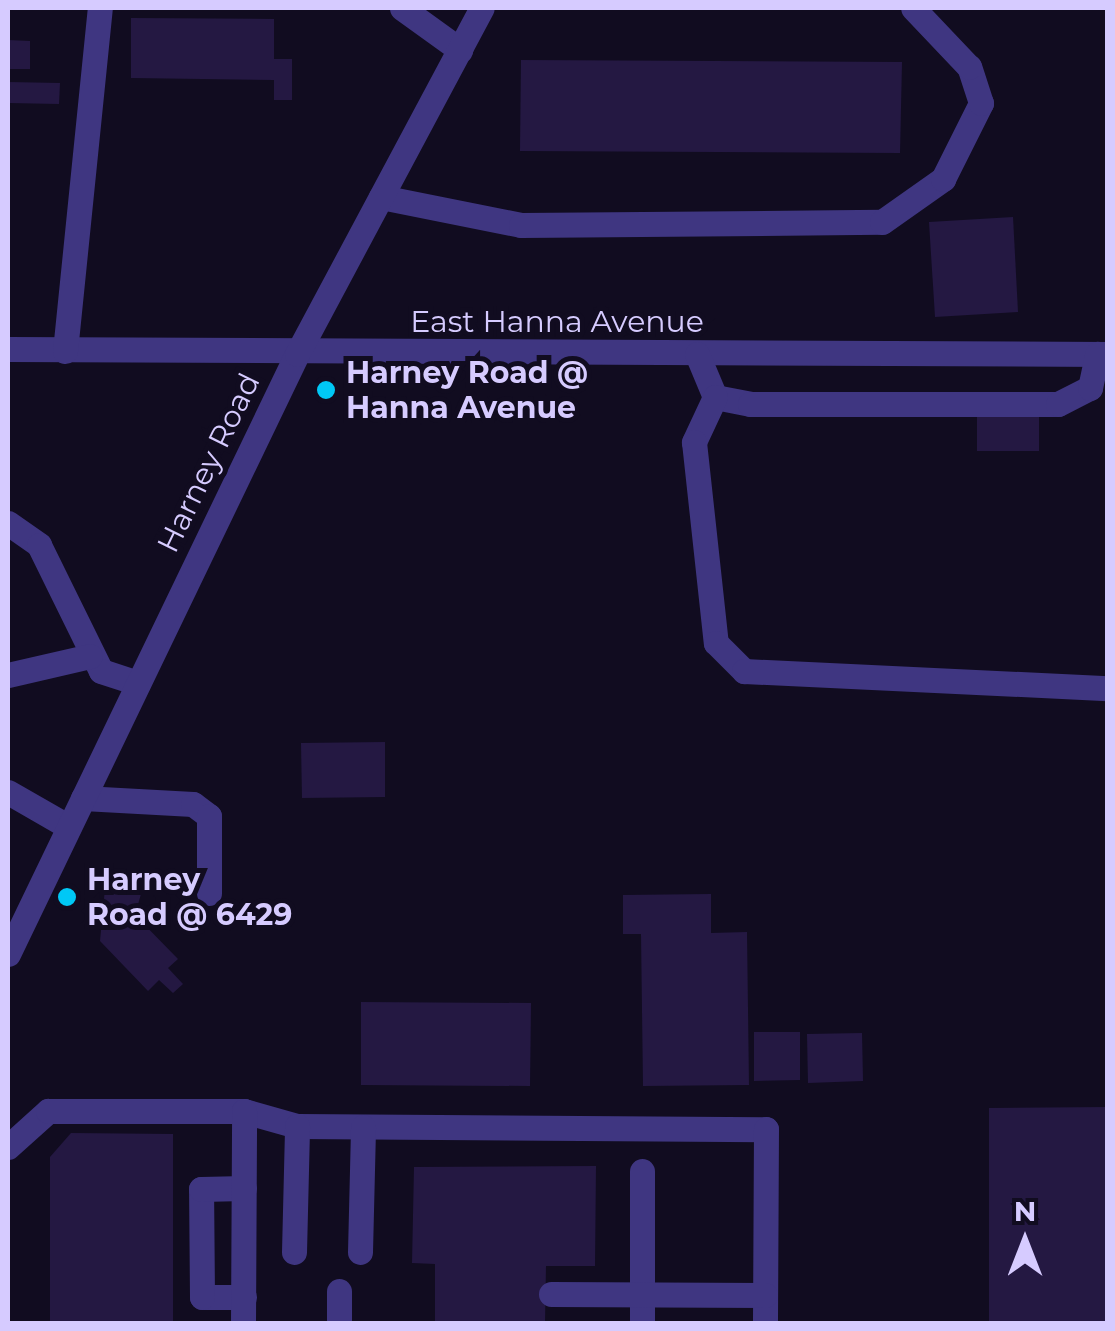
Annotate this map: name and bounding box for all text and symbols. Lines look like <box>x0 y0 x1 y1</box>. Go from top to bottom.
street label: East Hanna Avenue <box>410 304 704 340</box>
place label: Harney Road @ Hanna Avenue <box>346 355 588 426</box>
street label: Harney Road <box>150 368 268 558</box>
marker: Harney Road @ Hanna Avenue <box>315 379 337 401</box>
place label: Harney Road @ 6429 <box>87 862 292 932</box>
marker: Harney Road @ 6429 <box>56 886 78 908</box>
north arrow <box>975 1191 1075 1291</box>
text: N <box>1014 1194 1036 1228</box>

